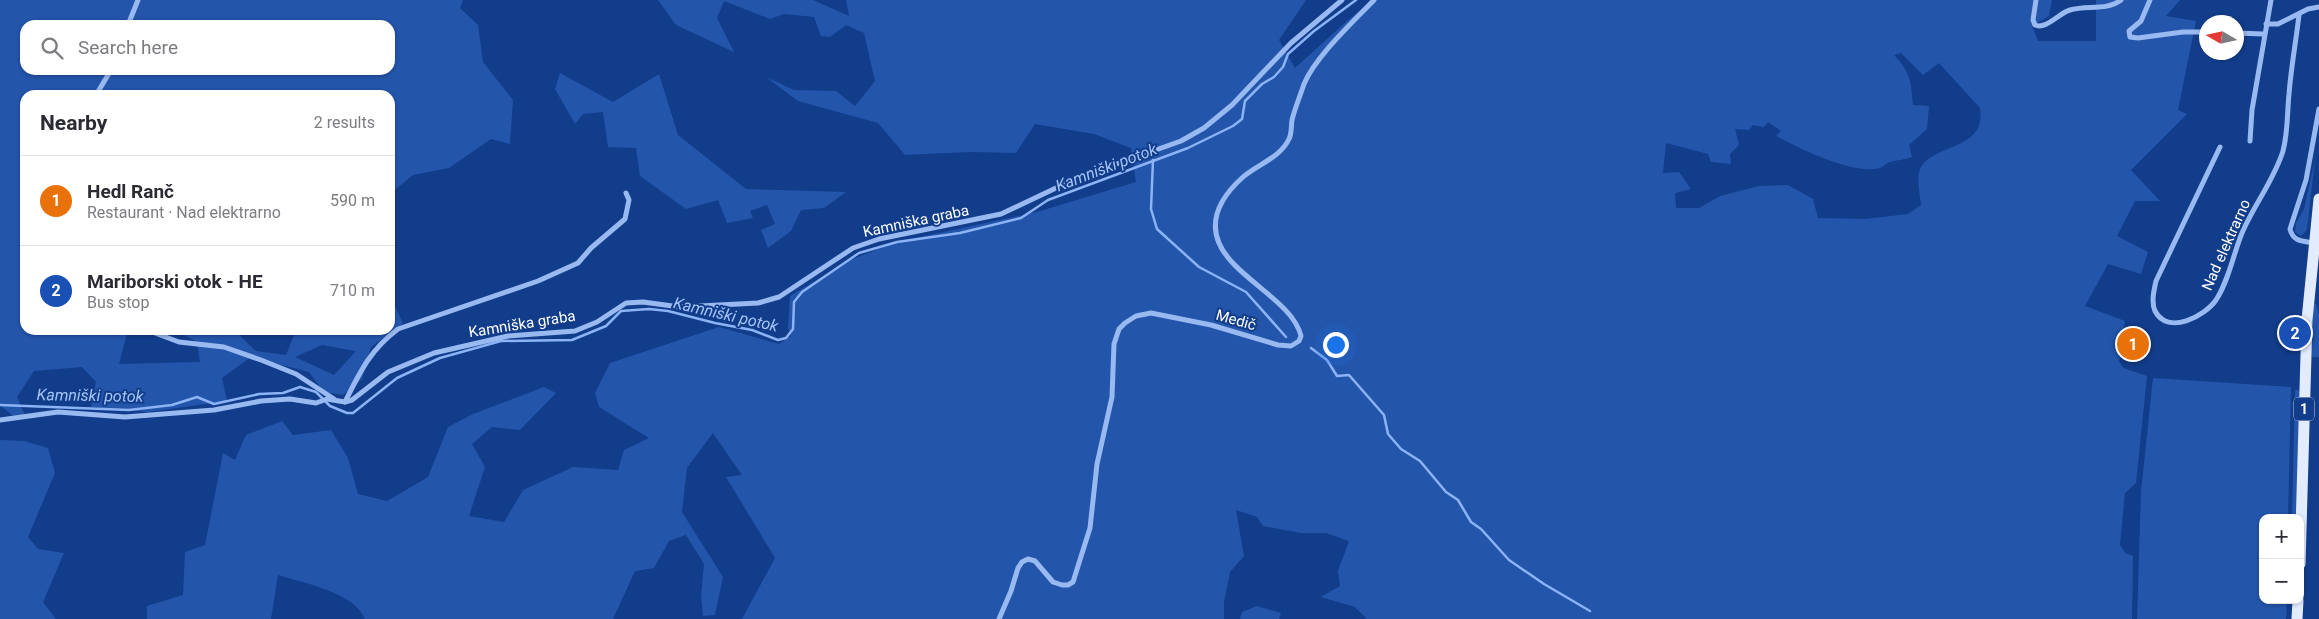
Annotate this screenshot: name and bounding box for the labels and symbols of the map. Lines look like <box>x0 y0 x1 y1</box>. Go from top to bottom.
north arrow <box>2199 15 2244 60</box>
water label: Kamniški potok <box>1053 139 1161 195</box>
street label: Nad elektrarno <box>2198 197 2254 293</box>
street label: Kamniška graba <box>861 201 971 241</box>
water label: Kamniški potok <box>672 293 781 336</box>
street label: Medič <box>1214 306 1258 334</box>
street label: Kamniška graba <box>467 307 577 341</box>
pin: 2 <box>2279 314 2311 352</box>
pin: 1 <box>2117 325 2149 363</box>
your location <box>1323 332 1349 358</box>
water label: Kamniški potok <box>36 385 145 406</box>
road number: 1 <box>2294 398 2314 420</box>

